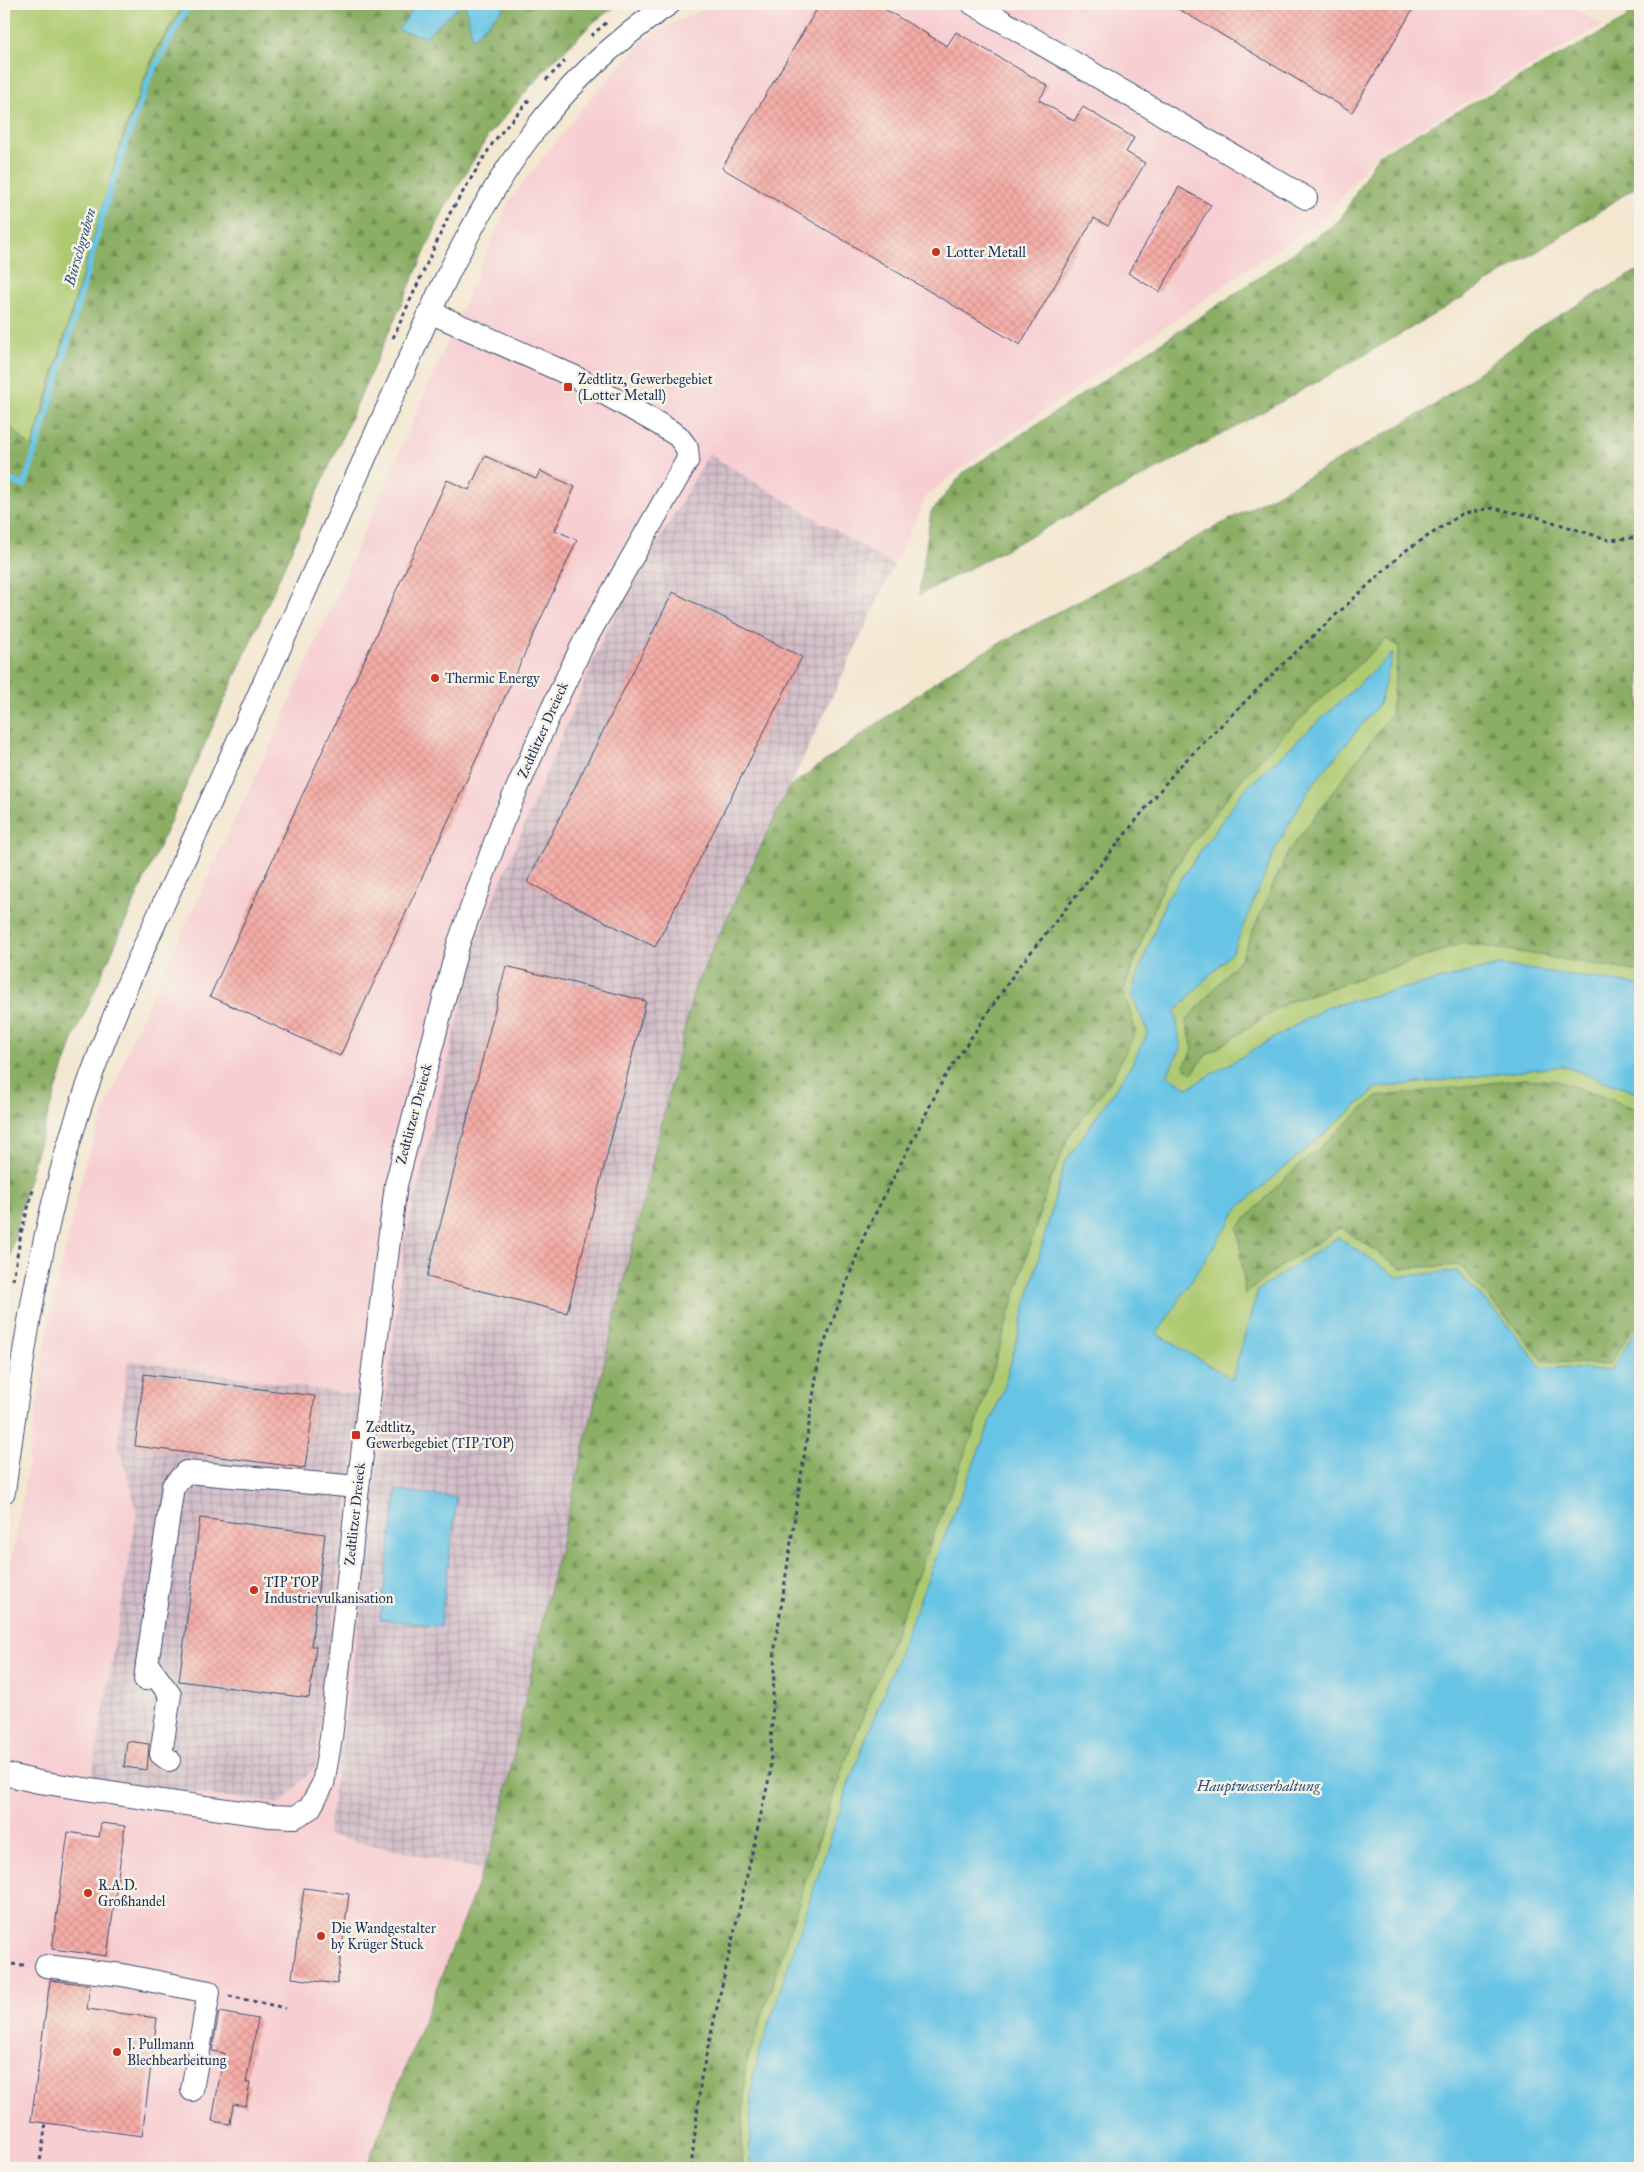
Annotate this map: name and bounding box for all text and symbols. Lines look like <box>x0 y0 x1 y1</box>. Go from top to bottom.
water label: Bürschgraben <box>60 206 100 289</box>
place label: Lotter Metall <box>946 244 1026 261</box>
marker: Lotter Metall <box>930 246 942 258</box>
place label: Zedtlitz, Gewerbegebiet (Lotter Metall) <box>578 371 713 405</box>
marker: Zedtlitz, Gewerbegebiet (Lotter Metall) <box>562 381 574 393</box>
place label: Thermic Energy <box>445 670 540 687</box>
marker: Thermic Energy <box>429 672 441 684</box>
street label: Zedtlitzer Dreieck <box>514 679 572 781</box>
street label: Zedtlitzer Dreieck <box>392 1061 436 1166</box>
place label: Zedtlitz, Gewerbegebiet (TIP TOP) <box>366 1419 514 1453</box>
marker: Zedtlitz, Gewerbegebiet (TIP TOP) <box>350 1429 362 1441</box>
street label: Zedtlitzer Dreieck <box>341 1461 369 1566</box>
place label: TIP TOP Industrievulkanisation <box>264 1574 394 1607</box>
marker: TIP TOP Industrievulkanisation <box>248 1584 260 1596</box>
water label: Hauptwasserhaltung <box>1195 1777 1321 1796</box>
place label: R.A.D. Großhandel <box>98 1877 166 1910</box>
marker: R.A.D. Großhandel <box>82 1887 94 1899</box>
place label: Die Wandgestalter by Krüger Stuck <box>331 1920 437 1953</box>
marker: Die Wandgestalter by Krüger Stuck <box>315 1930 327 1942</box>
place label: J. Pullmann Blechbearbeitung <box>125 2036 227 2069</box>
marker: J. Pullmann Blechbearbeitung <box>111 2046 123 2058</box>

